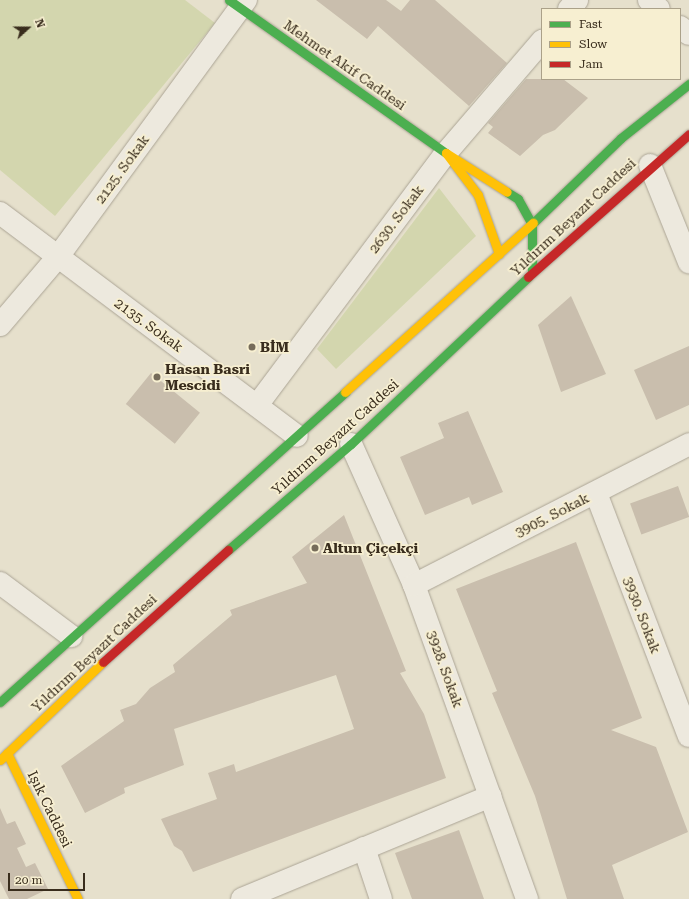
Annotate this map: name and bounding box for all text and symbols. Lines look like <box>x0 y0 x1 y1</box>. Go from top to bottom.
north arrow <box>8 8 48 48</box>
legend <box>541 8 681 80</box>
street label: Mehmet Akif Caddesi <box>281 16 409 114</box>
text: N <box>32 17 47 30</box>
text: Fast <box>579 17 602 31</box>
text: Slow <box>579 37 607 51</box>
text: Jam <box>579 57 603 71</box>
street label: 2125. Sokak <box>91 131 153 207</box>
street label: Yıldırım Beyazıt Caddesi <box>507 155 639 279</box>
street label: 2630. Sokak <box>365 182 427 256</box>
street label: 2135. Sokak <box>111 294 187 356</box>
place label: BİM <box>260 339 289 355</box>
marker: BİM <box>247 342 257 352</box>
place label: Hasan Basri Mescidi <box>165 361 250 394</box>
marker: Hasan Basri Mescidi <box>152 372 162 382</box>
street label: Yıldırım Beyazıt Caddesi <box>268 376 402 498</box>
street label: 3905. Sokak <box>512 489 592 541</box>
place label: Altun Çiçekçi <box>323 540 418 556</box>
marker: Altun Çiçekçi <box>310 543 320 553</box>
street label: 3930. Sokak <box>620 574 664 656</box>
street label: Yıldırım Beyazıt Caddesi <box>28 591 160 715</box>
street label: 3928. Sokak <box>423 628 467 710</box>
street label: Işık Caddesi <box>24 768 76 850</box>
scale bar <box>10 865 87 891</box>
text: 20 m <box>15 873 42 887</box>

